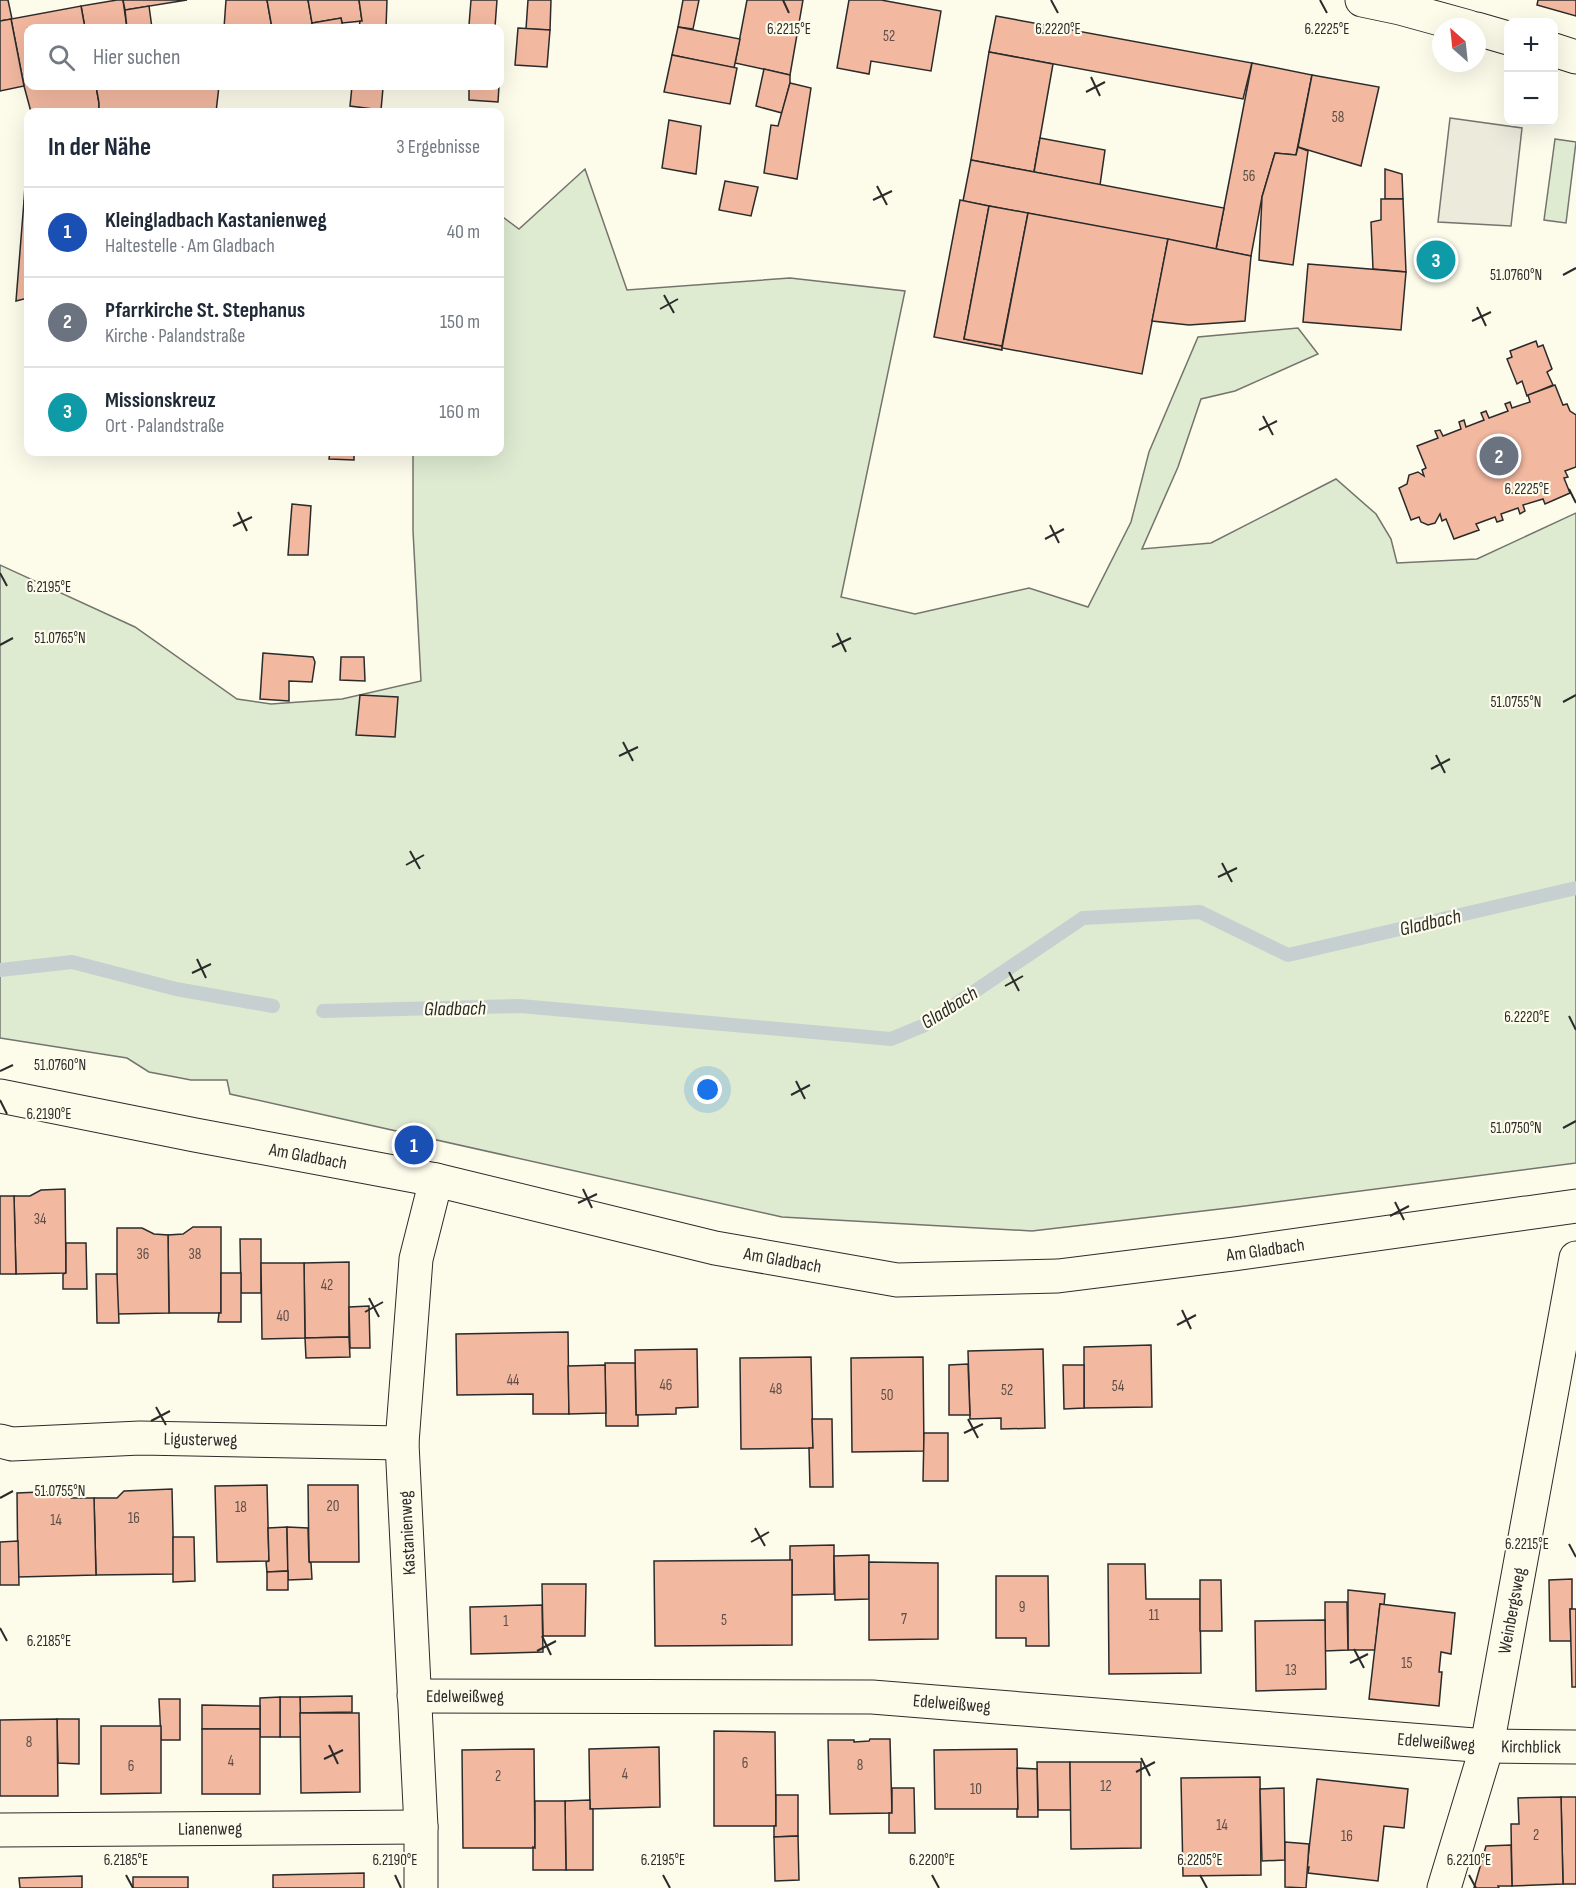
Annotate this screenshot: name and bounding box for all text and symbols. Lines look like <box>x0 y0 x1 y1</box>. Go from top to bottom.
north arrow <box>1432 18 1486 72</box>
map controls <box>1504 18 1558 126</box>
button: + <box>1504 18 1558 72</box>
text: 6.2215°E <box>767 20 811 39</box>
text: 6.2220°E <box>1035 20 1081 39</box>
text: 6.2225°E <box>1305 20 1349 39</box>
search box <box>24 24 504 90</box>
house number: 52 <box>883 27 895 46</box>
icon: search <box>45 41 78 74</box>
text: Hier suchen <box>93 44 181 71</box>
button: − <box>1504 72 1558 126</box>
house number: 58 <box>1332 108 1344 127</box>
text: In der Nähe <box>48 132 151 163</box>
text: 3 Ergebnisse <box>396 135 480 159</box>
house number: 56 <box>1243 167 1255 186</box>
text: Kleingladbach Kastanienweg <box>105 207 327 234</box>
text: 1 <box>64 220 71 244</box>
text: 40 m <box>447 220 480 244</box>
text: Haltestelle · Am Gladbach <box>105 234 275 258</box>
pin: 3 <box>1416 238 1456 282</box>
text: 51.0760°N <box>1490 266 1542 285</box>
text: Pfarrkirche St. Stephanus <box>105 297 305 324</box>
text: 2 <box>63 310 72 334</box>
text: 150 m <box>440 310 480 334</box>
text: Kirche · Palandstraße <box>105 324 245 348</box>
text: Missionskreuz <box>105 387 216 414</box>
text: 3 <box>63 400 72 424</box>
text: 160 m <box>439 400 480 424</box>
text: Ort · Palandstraße <box>105 414 224 438</box>
pin: 2 <box>1480 434 1518 478</box>
text: 6.2225°E <box>1505 480 1549 499</box>
text: 6.2195°E <box>27 578 71 597</box>
text: 51.0765°N <box>34 629 86 648</box>
text: 51.0755°N <box>1491 693 1541 712</box>
water label: Gladbach <box>1397 904 1463 942</box>
water label: Gladbach <box>917 981 982 1035</box>
water label: Gladbach <box>424 996 486 1022</box>
text: 6.2220°E <box>1504 1008 1550 1027</box>
text: 51.0760°N <box>34 1056 86 1075</box>
your location <box>693 1075 722 1104</box>
text: 6.2190°E <box>26 1105 72 1124</box>
text: 51.0750°N <box>1490 1119 1542 1138</box>
pin: 1 <box>394 1122 434 1168</box>
street label: Am Gladbach <box>267 1139 349 1174</box>
house number: 34 <box>34 1210 46 1229</box>
street label: Am Gladbach <box>1224 1234 1306 1266</box>
street label: Am Gladbach <box>741 1243 823 1278</box>
house number: 36 <box>137 1245 149 1264</box>
house number: 38 <box>189 1245 201 1264</box>
house number: 42 <box>321 1276 333 1295</box>
house number: 40 <box>277 1307 289 1326</box>
house number: 44 <box>507 1371 519 1390</box>
house number: 46 <box>660 1376 672 1395</box>
house number: 54 <box>1112 1377 1124 1396</box>
house number: 48 <box>770 1380 782 1399</box>
house number: 52 <box>1001 1381 1013 1400</box>
house number: 50 <box>881 1386 893 1405</box>
street label: Ligusterweg <box>163 1428 238 1451</box>
text: 51.0755°N <box>35 1482 85 1501</box>
street label: Kastanienweg <box>395 1490 420 1576</box>
house number: 20 <box>327 1497 339 1516</box>
house number: 18 <box>235 1498 247 1517</box>
house number: 16 <box>128 1509 140 1528</box>
house number: 14 <box>50 1511 62 1530</box>
text: 6.2215°E <box>1505 1535 1549 1554</box>
street label: Weinbergsweg <box>1494 1566 1530 1656</box>
house number: 9 <box>1019 1598 1025 1617</box>
house number: 11 <box>1149 1606 1160 1625</box>
house number: 7 <box>901 1610 907 1629</box>
house number: 5 <box>721 1611 727 1630</box>
house number: 1 <box>503 1612 509 1631</box>
text: 6.2185°E <box>27 1632 71 1651</box>
house number: 15 <box>1401 1654 1413 1673</box>
house number: 13 <box>1285 1661 1297 1680</box>
street label: Edelweißweg <box>426 1686 504 1707</box>
street label: Edelweißweg <box>912 1690 991 1717</box>
street label: Edelweißweg <box>1396 1729 1476 1756</box>
house number: 8 <box>26 1733 32 1752</box>
street label: Kirchblick <box>1501 1736 1561 1758</box>
house number: 4 <box>228 1752 234 1771</box>
house number: 6 <box>742 1754 748 1773</box>
house number: 8 <box>857 1756 863 1775</box>
house number: 6 <box>128 1757 134 1776</box>
house number: 4 <box>622 1765 628 1784</box>
house number: 2 <box>495 1767 501 1786</box>
house number: 12 <box>1100 1777 1112 1796</box>
house number: 10 <box>970 1780 982 1799</box>
house number: 14 <box>1216 1816 1228 1835</box>
street label: Lianenweg <box>178 1818 242 1840</box>
house number: 2 <box>1533 1826 1539 1845</box>
house number: 16 <box>1341 1827 1353 1846</box>
text: 6.2185°E <box>104 1851 148 1870</box>
text: 6.2190°E <box>372 1851 418 1870</box>
text: 6.2195°E <box>641 1851 685 1870</box>
text: 6.2200°E <box>909 1851 955 1870</box>
text: 6.2205°E <box>1177 1851 1223 1870</box>
text: 6.2210°E <box>1447 1851 1491 1870</box>

